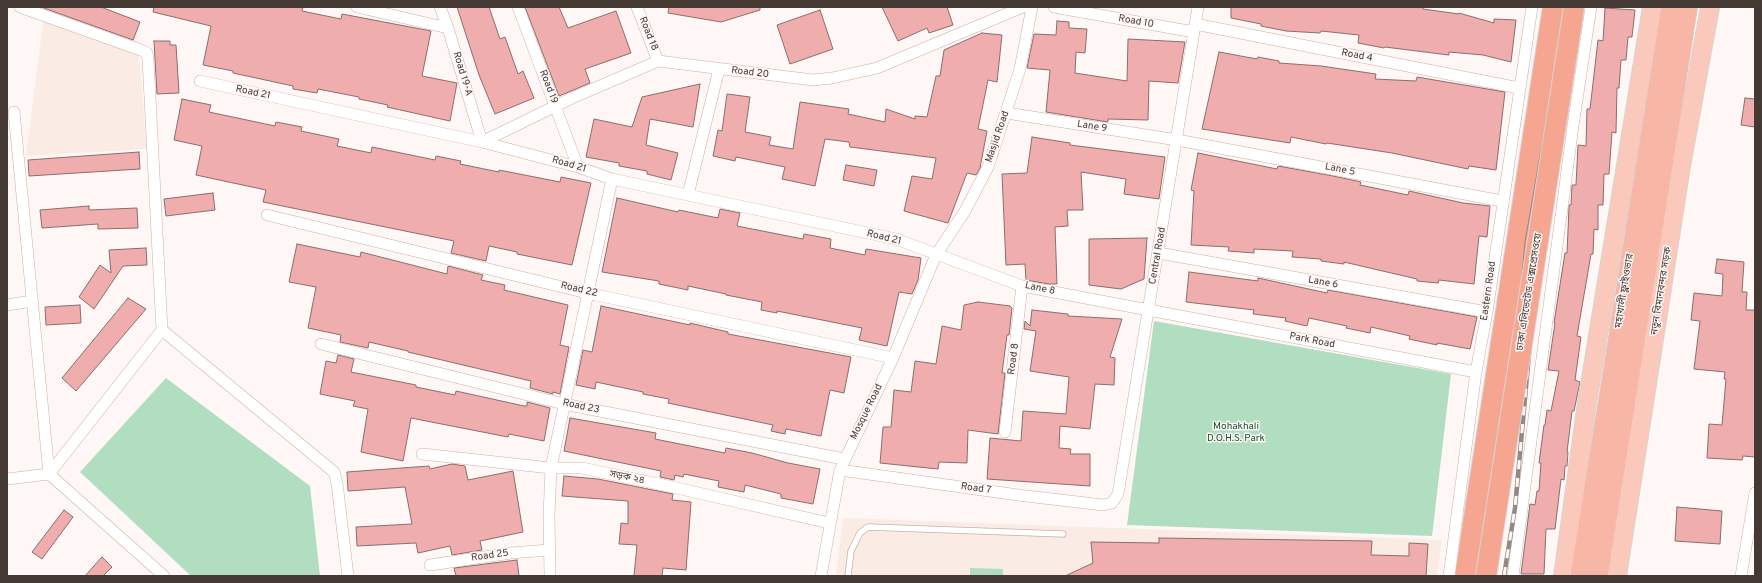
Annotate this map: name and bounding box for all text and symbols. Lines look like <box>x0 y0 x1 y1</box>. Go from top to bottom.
street label: Road 10 <box>1117 13 1155 31</box>
street label: Road 18 <box>636 15 660 53</box>
street label: Road 4 <box>1340 47 1374 65</box>
street label: Road 19-A <box>450 50 474 98</box>
street label: Road 20 <box>730 65 770 81</box>
street label: Road 19 <box>536 68 560 106</box>
street label: Road 21 <box>234 83 272 103</box>
street label: Masjid Road <box>984 110 1012 164</box>
street label: Lane 9 <box>1076 119 1108 135</box>
street label: Road 21 <box>550 154 588 176</box>
street label: Lane 5 <box>1324 161 1356 179</box>
street label: Central Road <box>1147 226 1169 286</box>
street label: Road 21 <box>865 228 903 248</box>
street label: ঢাকা এলিভেটেড এক্সপ্রেসওয়ে <box>1515 232 1545 352</box>
street label: নতুন বিমানবন্দর সড়ক <box>1649 246 1675 336</box>
street label: মহাখালী ফ্লাইওভার <box>1613 253 1637 329</box>
street label: Eastern Road <box>1479 260 1499 322</box>
street label: Lane 6 <box>1307 274 1339 292</box>
street label: Road 22 <box>559 280 599 300</box>
street label: Lane 8 <box>1024 280 1056 298</box>
street label: Park Road <box>1288 331 1336 351</box>
street label: Road 8 <box>1006 343 1022 375</box>
street label: Mosque Road <box>848 382 886 442</box>
street label: Road 23 <box>561 397 601 417</box>
park label: Mohakhali D.O.H.S. Park <box>1207 421 1265 444</box>
street label: সড়ক ২৪ <box>608 469 646 487</box>
street label: Road 7 <box>960 481 992 497</box>
street label: Road 25 <box>470 547 510 565</box>

